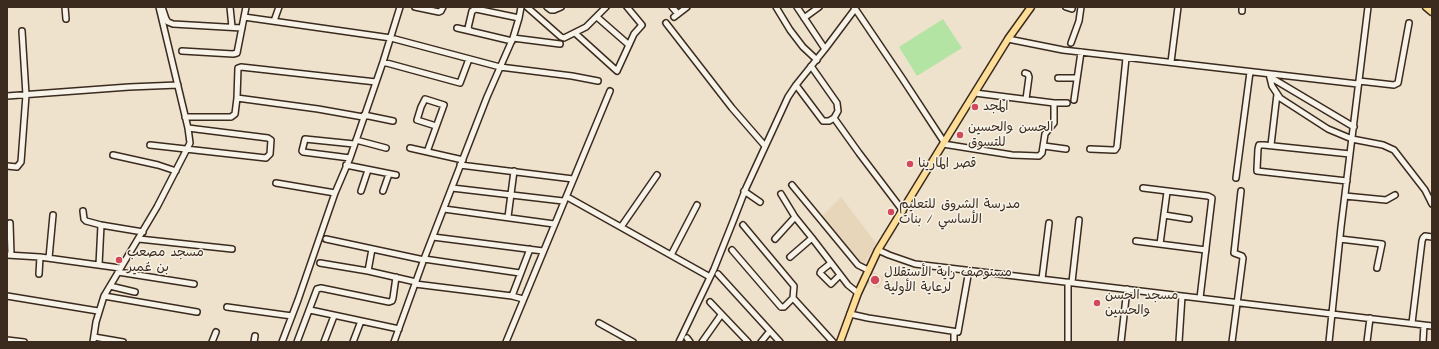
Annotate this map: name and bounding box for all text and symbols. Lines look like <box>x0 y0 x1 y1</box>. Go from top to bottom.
place label: المجد <box>983 99 1009 115</box>
marker: المجد <box>970 102 980 112</box>
place label: الحسن والحسين للتسوق <box>968 120 1053 151</box>
marker: الحسن والحسين للتسوق <box>955 130 965 140</box>
place label: قصر المارينا <box>918 156 977 172</box>
marker: قصر المارينا <box>905 159 915 169</box>
place label: مدرسة الشروق للتعليم الأساسي / بنات <box>899 197 1020 228</box>
marker: مدرسة الشروق للتعليم الأساسي / بنات <box>886 207 896 217</box>
place label: مسجد مصعب بن عُمير <box>127 245 204 276</box>
marker: مسجد مصعب بن عُمير <box>114 255 124 265</box>
place label: مستوصف راية الأستقلال لرعاية الأولية <box>884 265 1012 296</box>
marker: مستوصف راية الأستقلال لرعاية الأولية <box>869 274 881 286</box>
place label: مسجد الحسن والحسين <box>1105 288 1178 319</box>
marker: مسجد الحسن والحسين <box>1092 298 1102 308</box>

